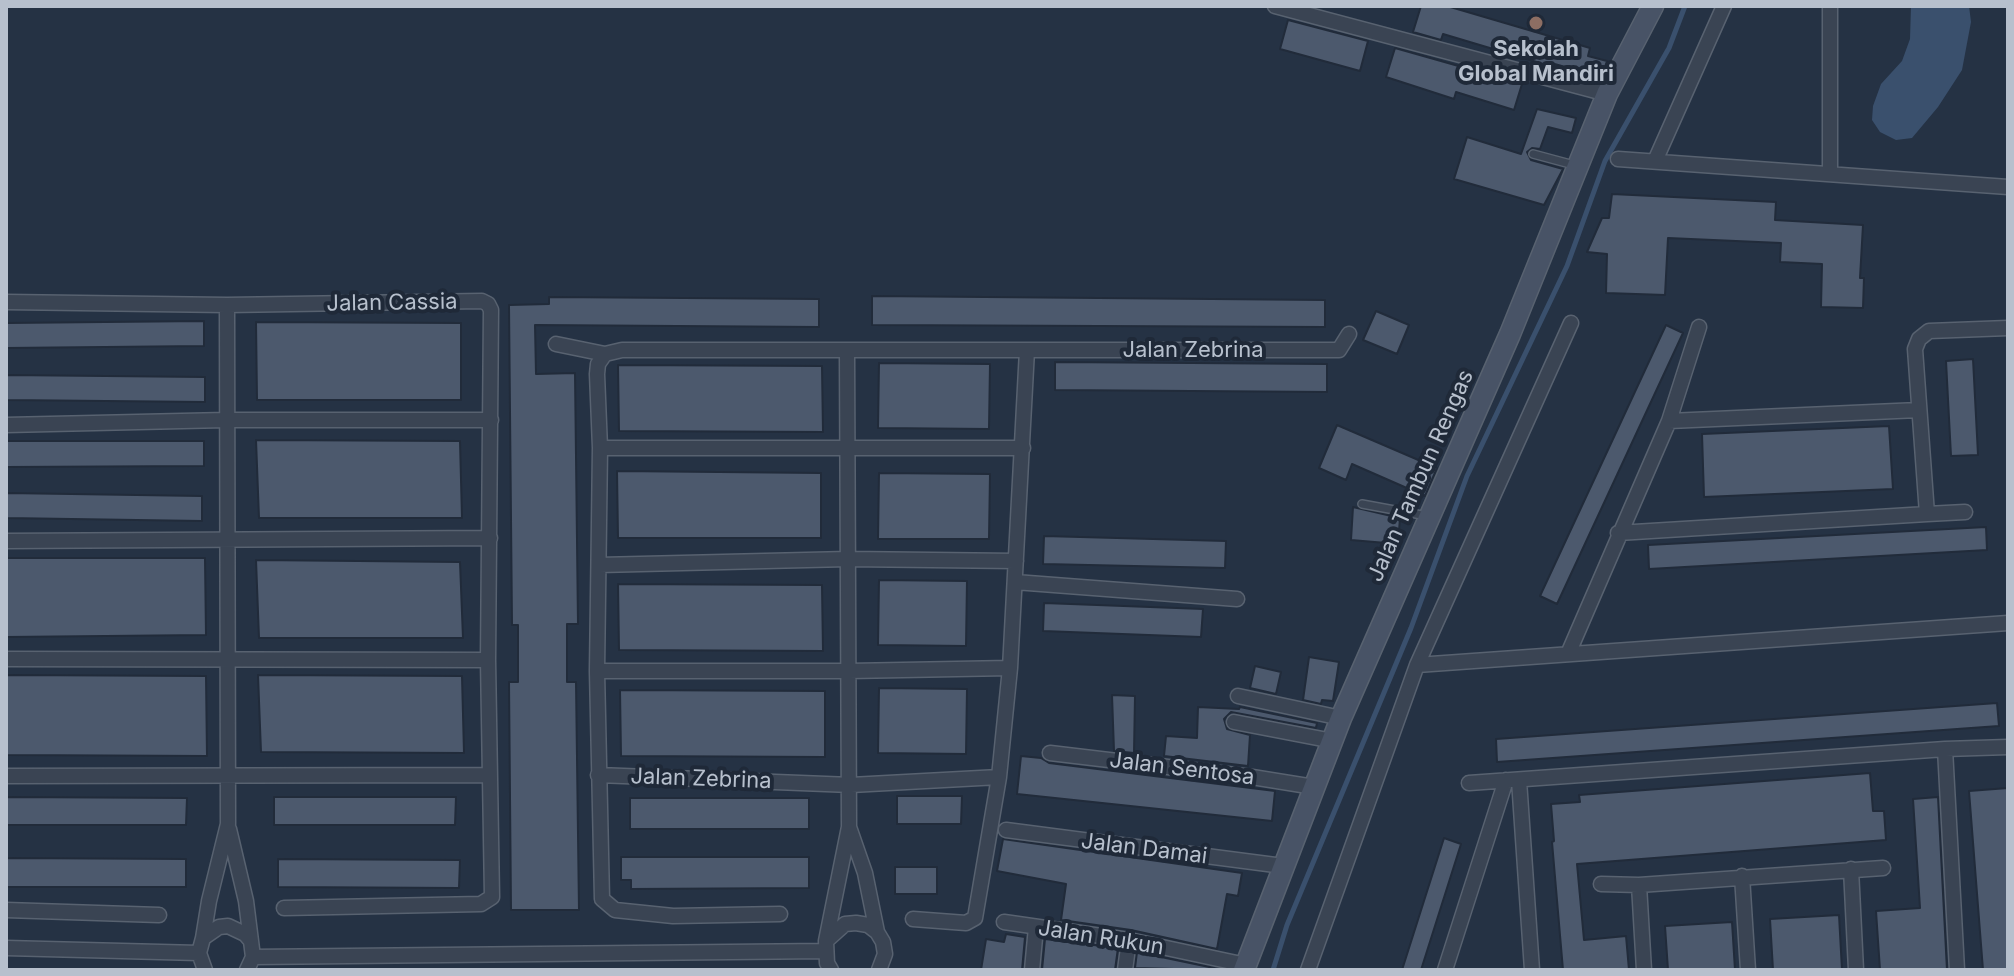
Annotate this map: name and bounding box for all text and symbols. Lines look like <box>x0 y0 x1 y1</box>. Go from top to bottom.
marker: Sekolah Global Mandiri <box>1527 14 1545 32</box>
place label: Sekolah Global Mandiri <box>1458 36 1614 88</box>
street label: Jalan Cassia <box>326 289 458 317</box>
street label: Jalan Zebrina <box>1122 337 1264 363</box>
street label: Jalan Tambun Rengas <box>1362 366 1480 586</box>
street label: Jalan Sentosa <box>1108 747 1256 791</box>
street label: Jalan Zebrina <box>630 763 772 795</box>
street label: Jalan Damai <box>1079 828 1209 870</box>
street label: Jalan Rukun <box>1036 915 1166 961</box>

